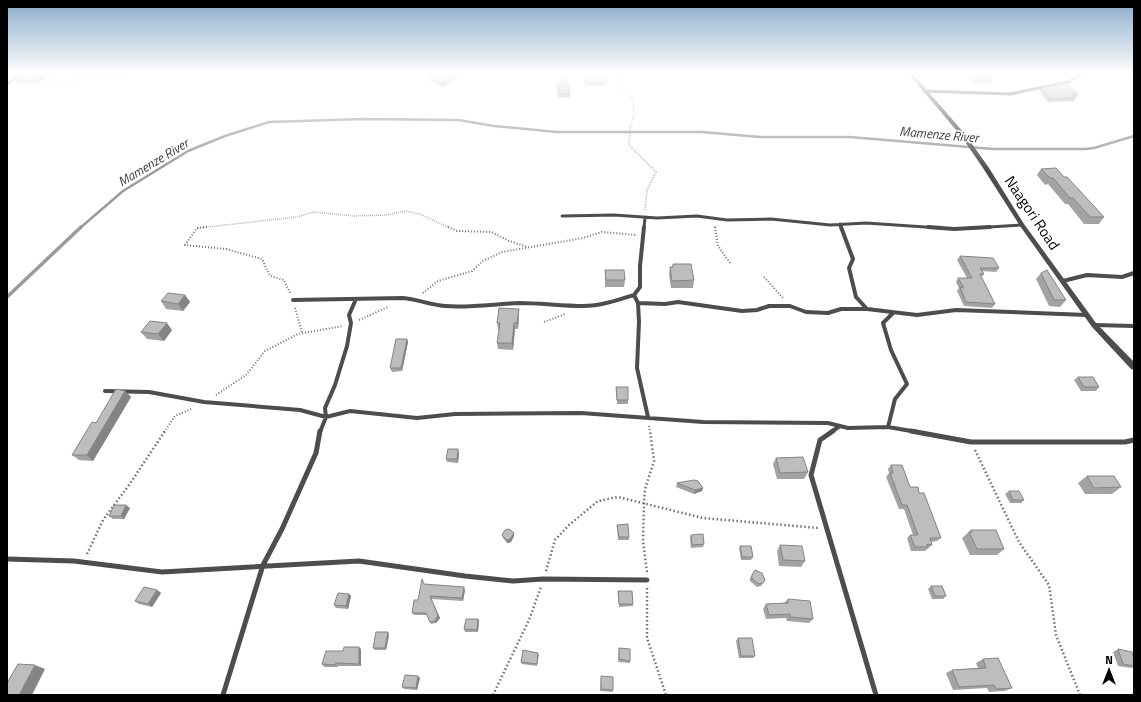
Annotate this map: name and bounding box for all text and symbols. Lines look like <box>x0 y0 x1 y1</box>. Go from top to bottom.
water label: Mamenze River <box>899 121 981 148</box>
water label: Mamenze River <box>114 132 194 191</box>
street label: Naagori Road <box>999 171 1066 254</box>
north arrow <box>1089 650 1129 690</box>
text: N <box>1105 652 1113 668</box>

